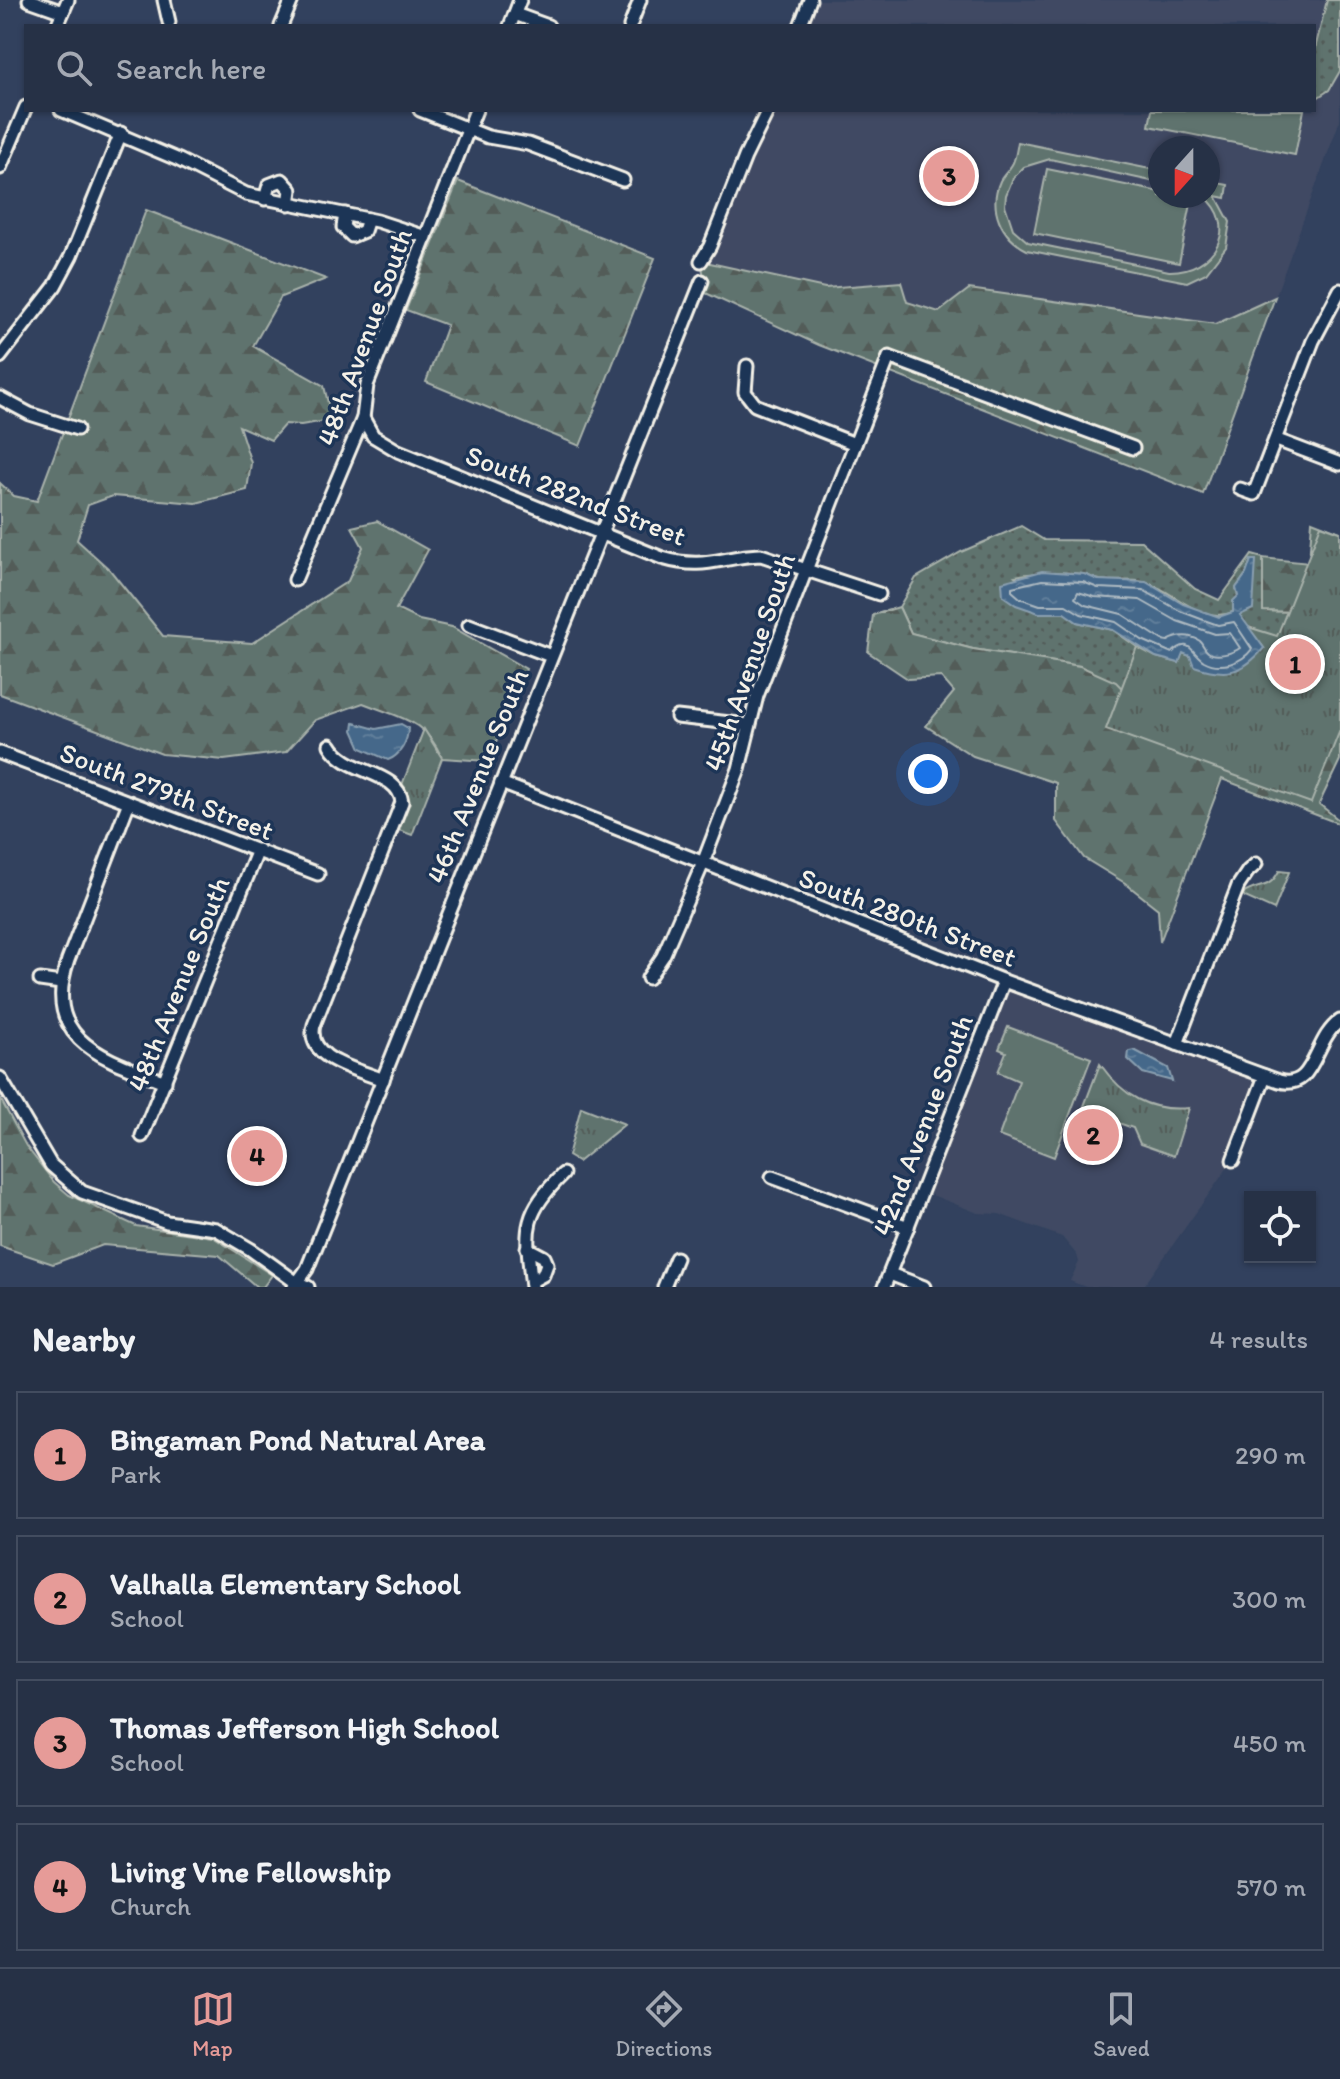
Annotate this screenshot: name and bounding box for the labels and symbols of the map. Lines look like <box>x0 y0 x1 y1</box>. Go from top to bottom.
north arrow <box>1148 136 1220 208</box>
pin: 3 <box>923 146 975 206</box>
street label: 48th Avenue South <box>309 224 419 450</box>
street label: South 282nd Street <box>461 437 691 553</box>
street label: 45th Avenue South <box>696 549 802 775</box>
pin: 1 <box>1269 634 1321 694</box>
street label: 46th Avenue South <box>419 664 535 888</box>
street label: South 279th Street <box>55 735 279 847</box>
your location <box>908 754 948 794</box>
street label: South 280th Street <box>794 860 1022 974</box>
street label: 48th Avenue South <box>119 872 237 1096</box>
street label: 42nd Avenue South <box>864 1010 980 1240</box>
pin: 2 <box>1067 1105 1119 1165</box>
pin: 4 <box>231 1126 283 1186</box>

